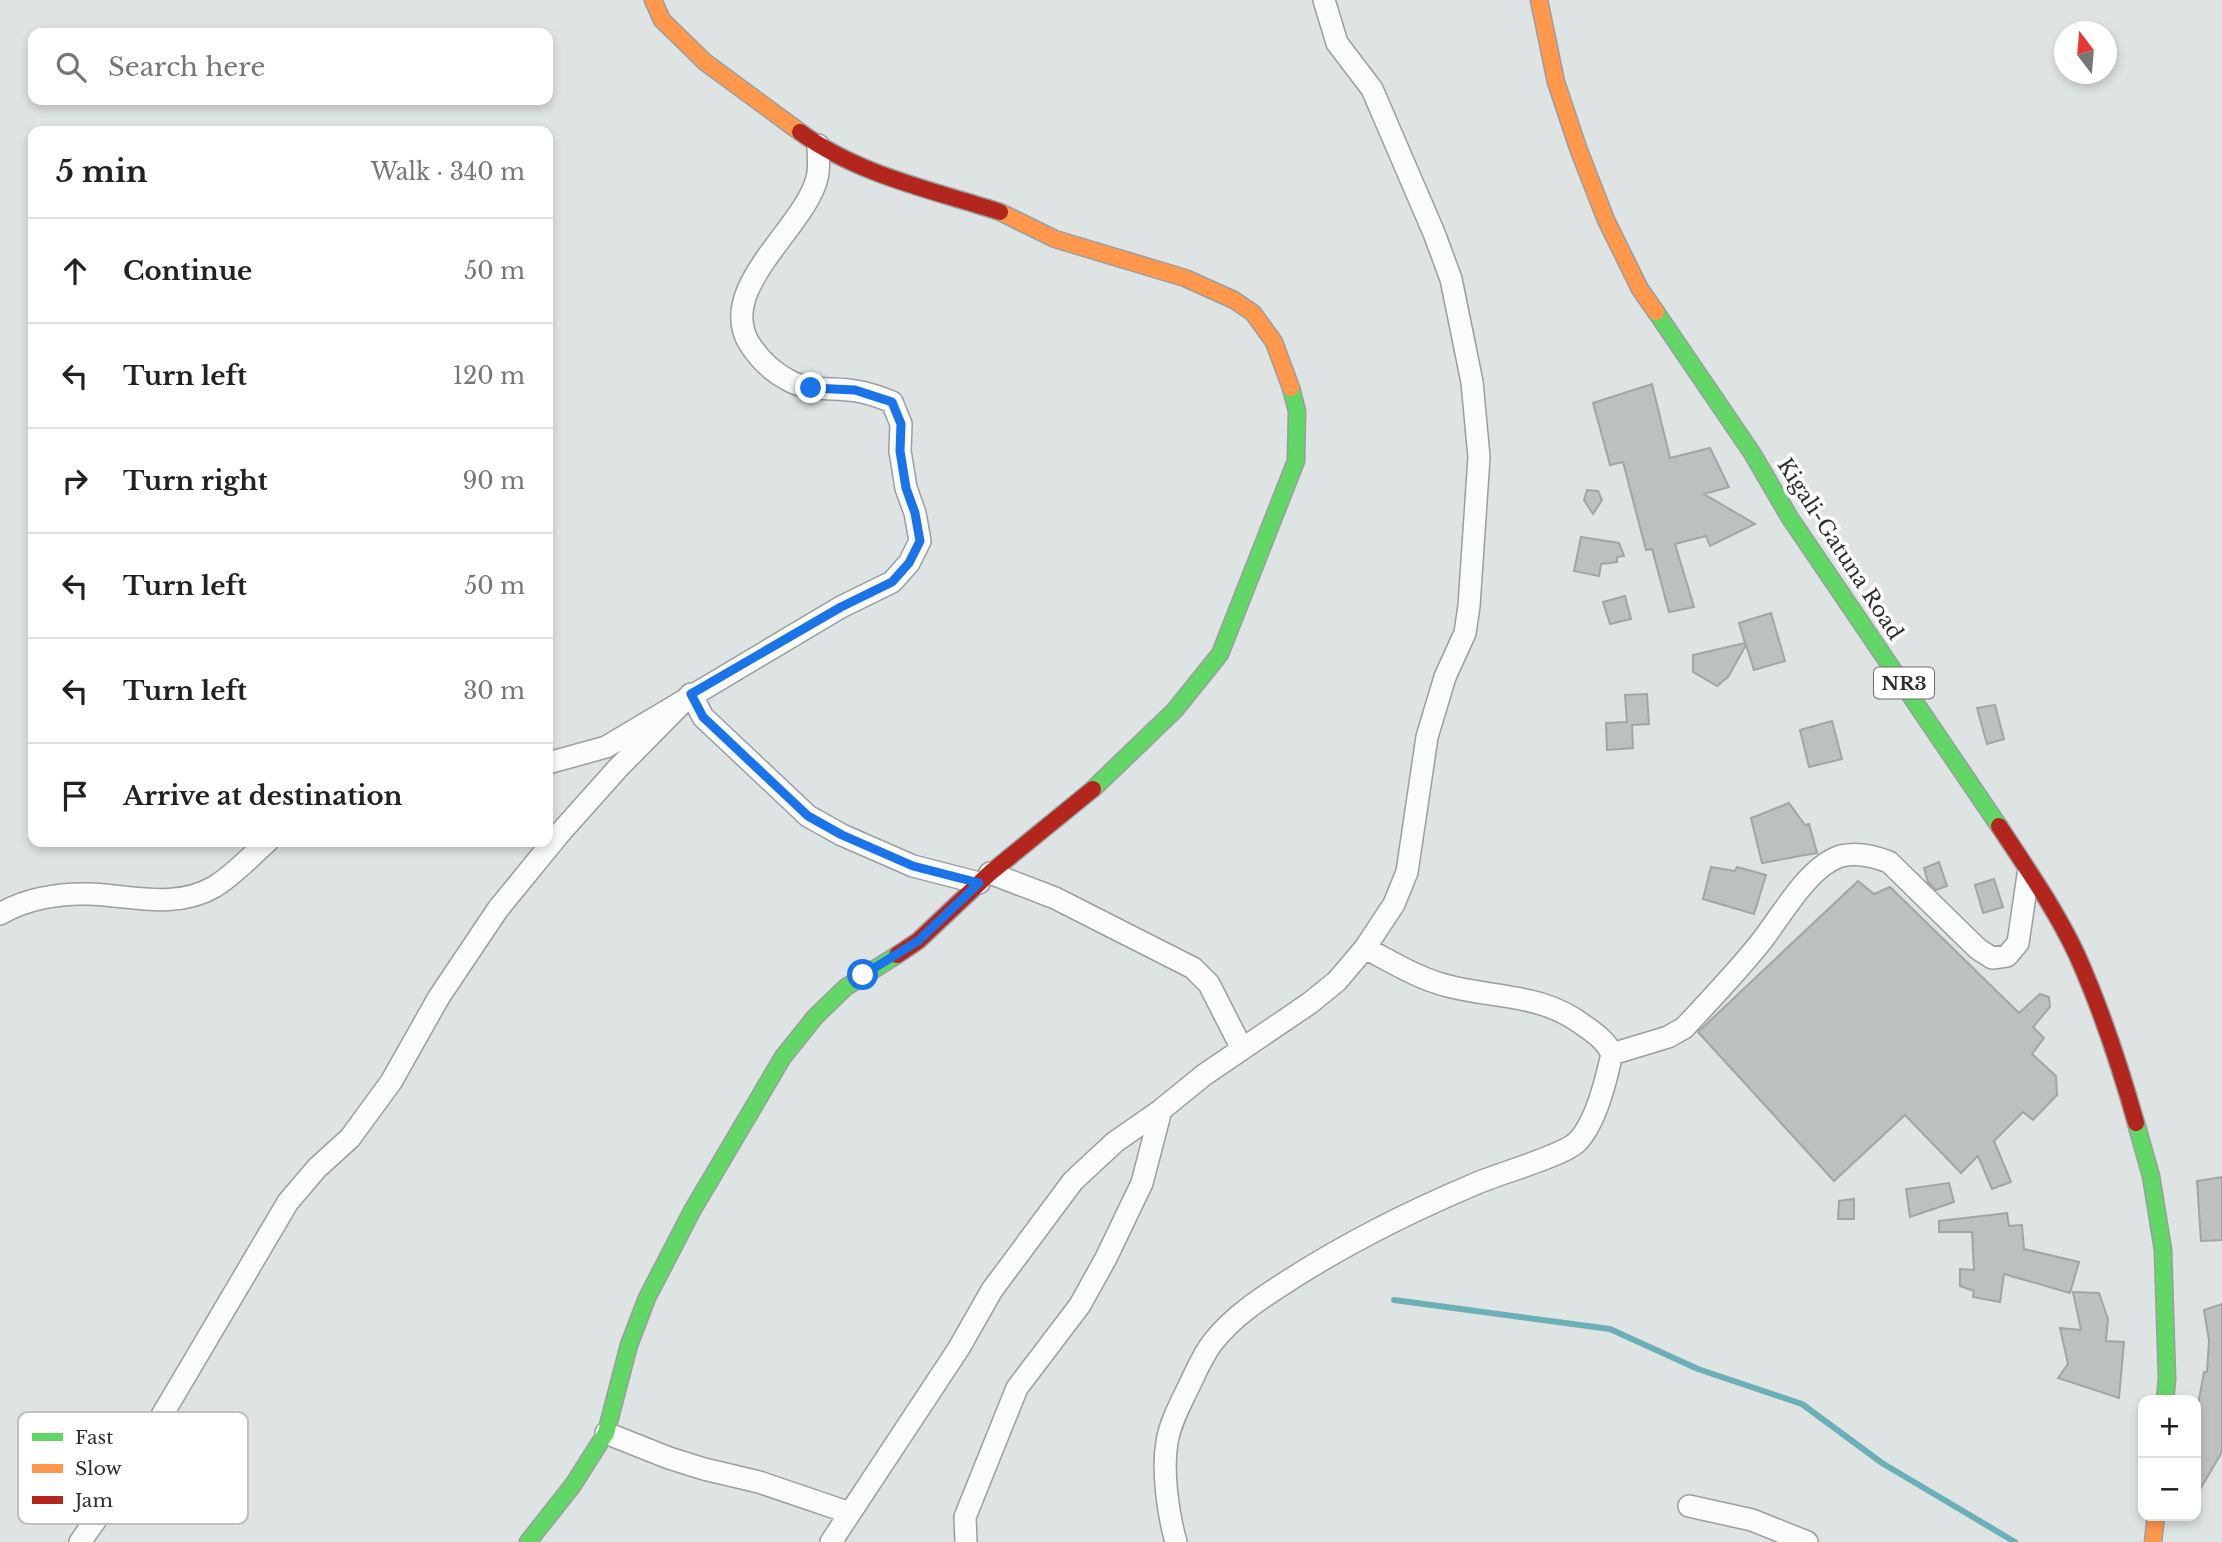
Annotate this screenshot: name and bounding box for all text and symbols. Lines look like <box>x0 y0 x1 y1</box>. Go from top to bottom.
north arrow <box>2054 21 2117 84</box>
search box <box>28 28 553 105</box>
icon: search <box>52 48 90 86</box>
text: Search here <box>108 51 265 83</box>
text: 5 min <box>56 153 148 190</box>
text: Walk · 340 m <box>371 158 525 186</box>
icon: ahead <box>56 252 94 290</box>
text: Continue <box>123 255 252 287</box>
text: 50 m <box>464 257 525 285</box>
icon: left <box>56 357 94 395</box>
text: Turn left <box>123 360 247 392</box>
text: 120 m <box>453 362 525 390</box>
route end <box>795 372 826 403</box>
street label: Kigali-Gatuna Road <box>1772 453 1908 645</box>
icon: right <box>56 462 94 500</box>
text: Turn right <box>123 465 268 497</box>
text: 90 m <box>463 467 525 495</box>
icon: left <box>56 567 94 605</box>
text: Turn left <box>123 570 247 602</box>
text: 50 m <box>464 572 525 600</box>
road number: NR3 <box>1874 668 1934 698</box>
icon: left <box>56 672 94 710</box>
text: Turn left <box>123 675 247 707</box>
text: 30 m <box>463 677 525 705</box>
icon: arrive <box>56 777 94 815</box>
text: Arrive at destination <box>123 780 403 812</box>
route start <box>847 959 878 990</box>
map controls <box>2138 1395 2201 1521</box>
button: + <box>2138 1395 2201 1458</box>
legend <box>18 1412 248 1524</box>
text: Fast <box>75 1426 114 1449</box>
text: Slow <box>75 1457 122 1480</box>
button: − <box>2138 1458 2201 1521</box>
text: Jam <box>72 1489 113 1512</box>

